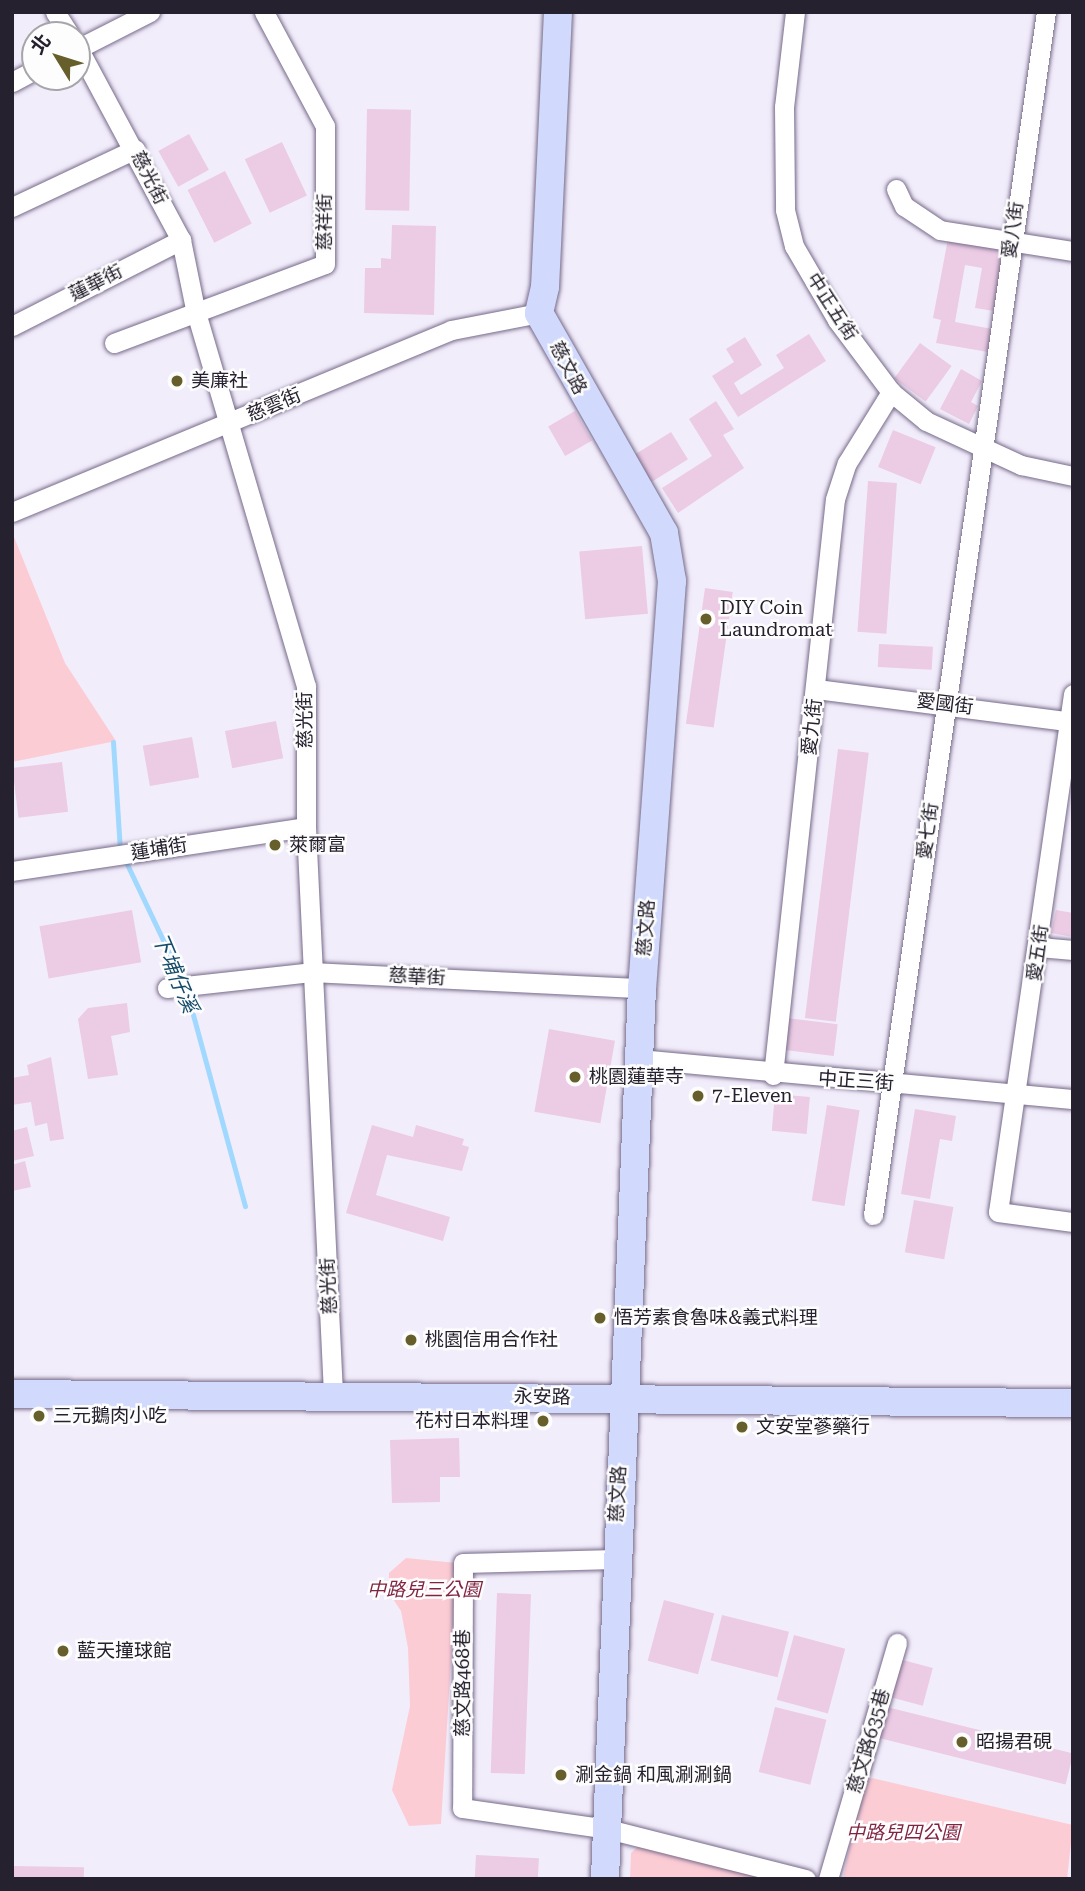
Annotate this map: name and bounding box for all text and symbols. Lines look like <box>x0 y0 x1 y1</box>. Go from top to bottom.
north arrow <box>21 21 91 91</box>
text: 北 <box>26 29 56 59</box>
street label: 慈光街 <box>126 147 172 209</box>
street label: 慈祥街 <box>314 194 336 250</box>
street label: 愛八街 <box>998 200 1028 260</box>
street label: 蓮華街 <box>65 260 127 306</box>
street label: 中正五街 <box>802 269 862 345</box>
street label: 慈文路 <box>545 337 591 399</box>
place label: 美廉社 <box>191 370 248 392</box>
marker: 美廉社 <box>169 373 185 389</box>
street label: 慈雲街 <box>243 383 305 427</box>
place label: DIY Coin Laundromat <box>720 597 832 641</box>
marker: DIY Coin Laundromat <box>698 611 714 627</box>
street label: 愛國街 <box>915 689 975 719</box>
street label: 慈光街 <box>293 691 317 749</box>
street label: 愛九街 <box>798 697 826 757</box>
street label: 愛七街 <box>913 801 943 861</box>
street label: 蓮埔街 <box>129 833 189 865</box>
place label: 萊爾富 <box>289 834 346 856</box>
marker: 萊爾富 <box>267 837 283 853</box>
street label: 慈文路 <box>633 899 659 957</box>
street label: 愛五街 <box>1023 923 1053 983</box>
water label: 下埔仔溪 <box>147 929 203 1017</box>
street label: 慈華街 <box>388 964 446 990</box>
place label: 桃園蓮華寺 <box>589 1066 684 1088</box>
street label: 中正三街 <box>817 1067 895 1095</box>
marker: 桃園蓮華寺 <box>567 1069 583 1085</box>
place label: 7-Eleven <box>712 1085 793 1107</box>
marker: 7-Eleven <box>690 1088 706 1104</box>
street label: 慈光街 <box>316 1257 342 1315</box>
place label: 悟芳素食魯味&義式料理 <box>614 1307 818 1329</box>
marker: 悟芳素食魯味&義式料理 <box>592 1310 608 1326</box>
place label: 桃園信用合作社 <box>425 1329 558 1351</box>
marker: 桃園信用合作社 <box>403 1332 419 1348</box>
street label: 永安路 <box>513 1385 571 1409</box>
place label: 三元鵝肉小吃 <box>53 1405 167 1427</box>
marker: 三元鵝肉小吃 <box>31 1408 47 1424</box>
place label: 花村日本料理 <box>415 1410 529 1432</box>
marker: 花村日本料理 <box>535 1413 551 1429</box>
place label: 文安堂蔘藥行 <box>756 1416 870 1438</box>
marker: 文安堂蔘藥行 <box>734 1419 750 1435</box>
street label: 慈文路 <box>605 1465 631 1523</box>
park label: 中路兒三公園 <box>367 1579 481 1601</box>
street label: 慈文路468巷 <box>452 1629 474 1737</box>
place label: 藍天撞球館 <box>77 1640 172 1662</box>
marker: 藍天撞球館 <box>55 1643 71 1659</box>
street label: 慈文路635巷 <box>843 1686 895 1796</box>
place label: 昭揚君硯 <box>976 1731 1052 1753</box>
marker: 昭揚君硯 <box>954 1734 970 1750</box>
place label: 涮金鍋 和風涮涮鍋 <box>575 1764 732 1786</box>
marker: 涮金鍋 和風涮涮鍋 <box>553 1767 569 1783</box>
park label: 中路兒四公園 <box>846 1822 960 1844</box>

